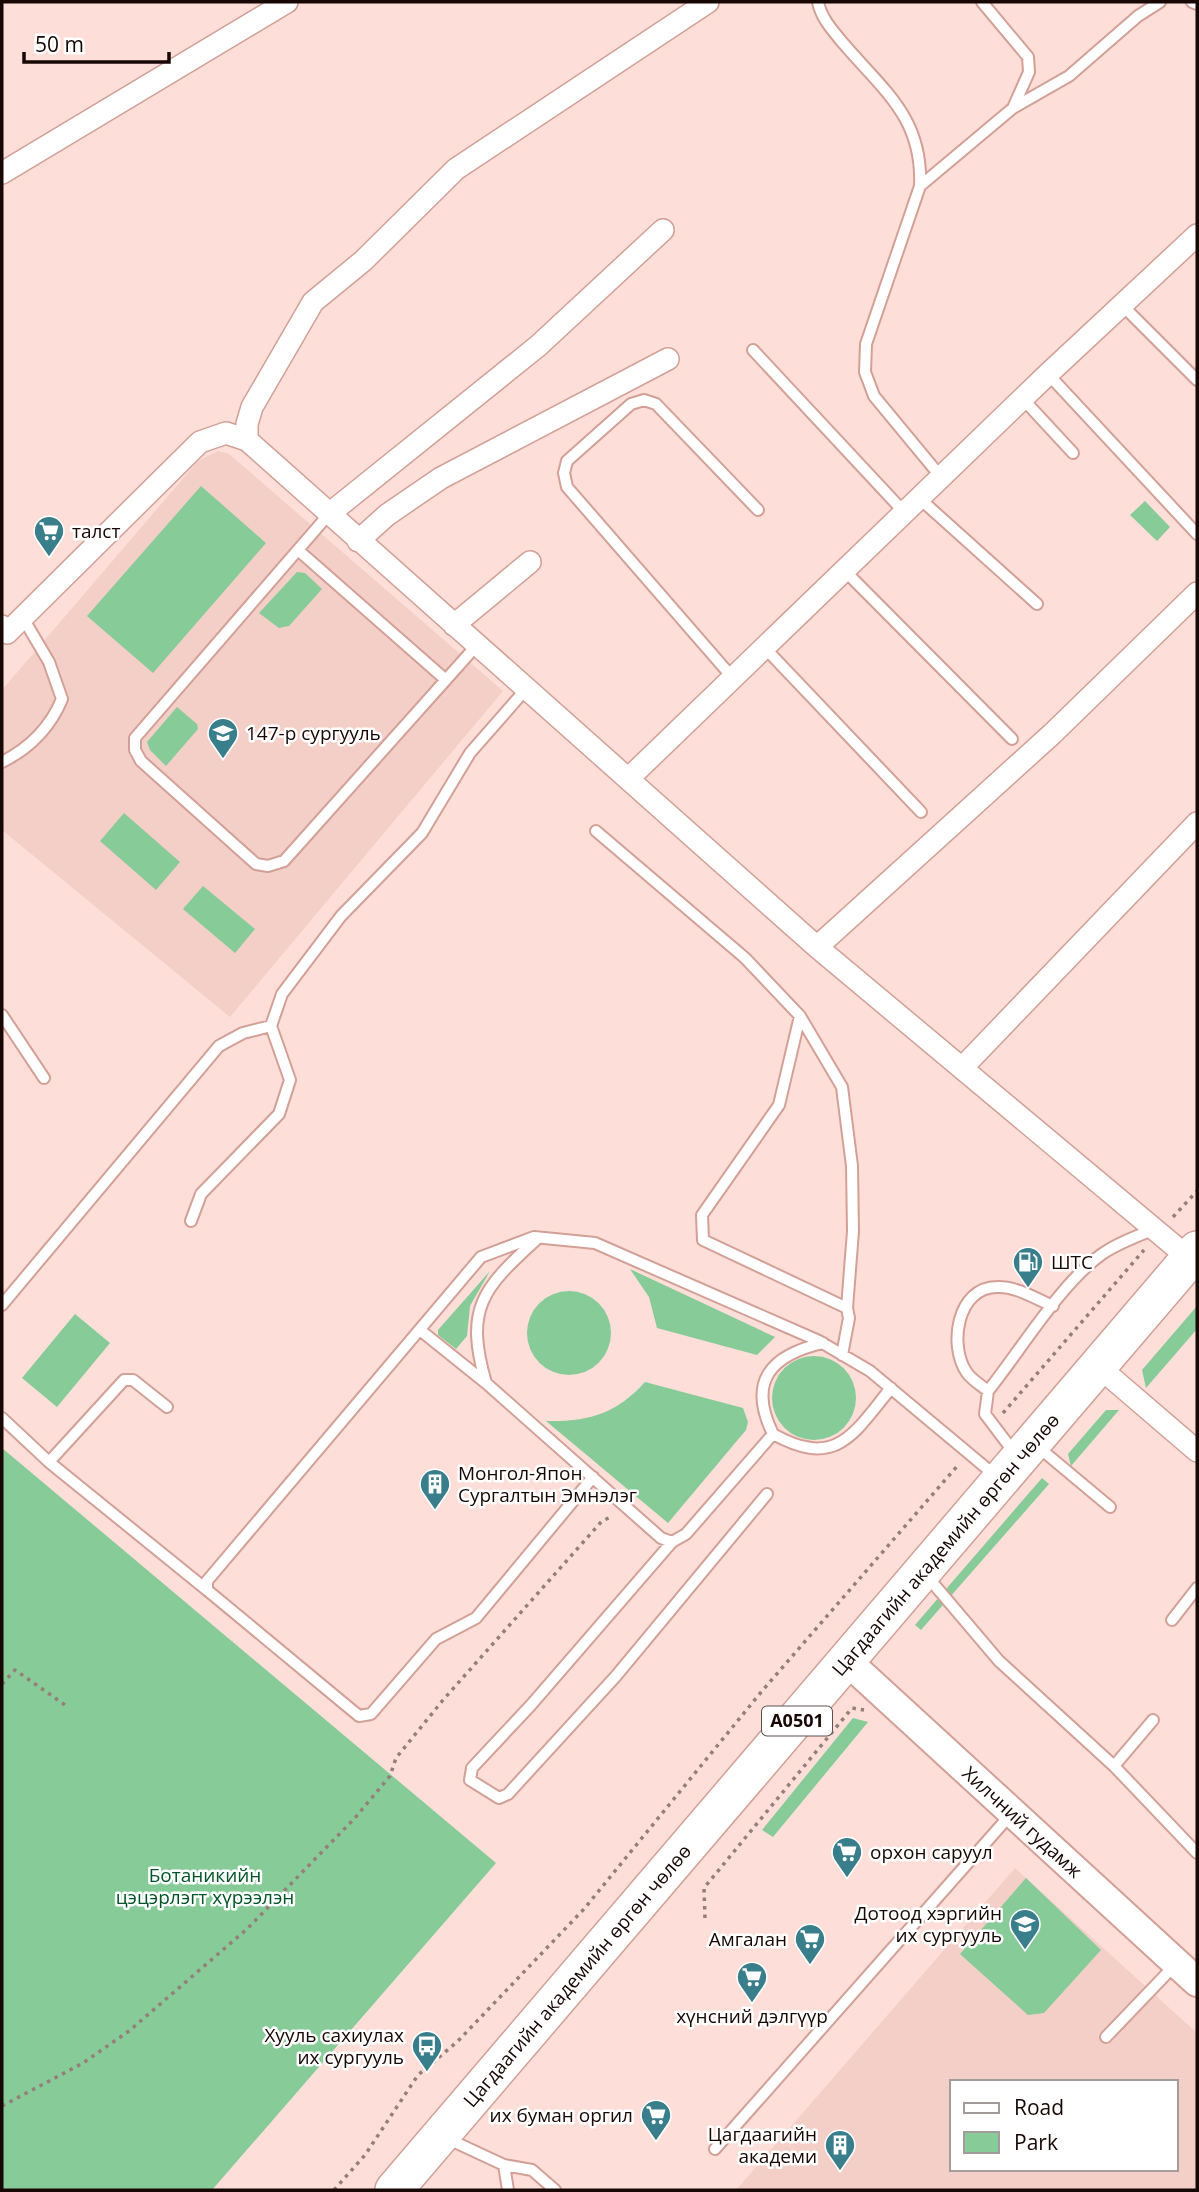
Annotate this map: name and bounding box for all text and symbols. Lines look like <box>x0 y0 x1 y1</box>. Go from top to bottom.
scale bar <box>24 21 170 65</box>
text: 50 m <box>35 30 84 58</box>
supermarket icon: талст <box>32 514 66 558</box>
place label: талст <box>72 518 120 544</box>
school or university icon: 147-р сургууль <box>206 716 240 760</box>
place label: 147-р сургууль <box>246 720 381 746</box>
fuel station icon: ШТС <box>1011 1245 1045 1289</box>
place label: ШТС <box>1051 1249 1093 1275</box>
street label: Цагдаагийн академийн өргөн чөлөө <box>826 1407 1065 1682</box>
place label: Монгол-Япон Сургалтын Эмнэлэг <box>458 1460 637 1508</box>
building icon: Монгол-Япон Сургалтын Эмнэлэг <box>418 1467 452 1511</box>
road number: A0501 <box>762 1706 832 1736</box>
street label: Хилчний гудамж <box>957 1760 1088 1883</box>
supermarket icon: орхон саруул <box>830 1835 864 1879</box>
street label: Цагдаагийн академийн өргөн чөлөө <box>457 1839 697 2113</box>
place label: орхон саруул <box>870 1839 993 1865</box>
park label: Ботаникийн цэцэрлэгт хүрээлэн <box>116 1862 294 1910</box>
place label: Дотоод хэргийн их сургууль <box>855 1900 1002 1948</box>
school or university icon: Дотоод хэргийн их сургууль <box>1008 1907 1042 1951</box>
supermarket icon: Амгалан <box>793 1922 827 1966</box>
place label: Амгалан <box>709 1926 787 1952</box>
supermarket icon: хүнсний дэлгүүр <box>735 1960 769 2004</box>
place label: хүнсний дэлгүүр <box>676 2003 828 2029</box>
place label: Хууль сахиулах их сургууль <box>264 2022 404 2070</box>
bus stop icon: Хууль сахиулах их сургууль <box>410 2029 444 2073</box>
legend <box>950 2080 1178 2171</box>
text: Road <box>1014 2093 1064 2121</box>
supermarket icon: их буман оргил <box>639 2098 673 2142</box>
place label: их буман оргил <box>490 2102 633 2128</box>
place label: Цагдаагийн академи <box>708 2121 817 2169</box>
building icon: Цагдаагийн академи <box>823 2128 857 2172</box>
text: Park <box>1014 2128 1058 2156</box>

